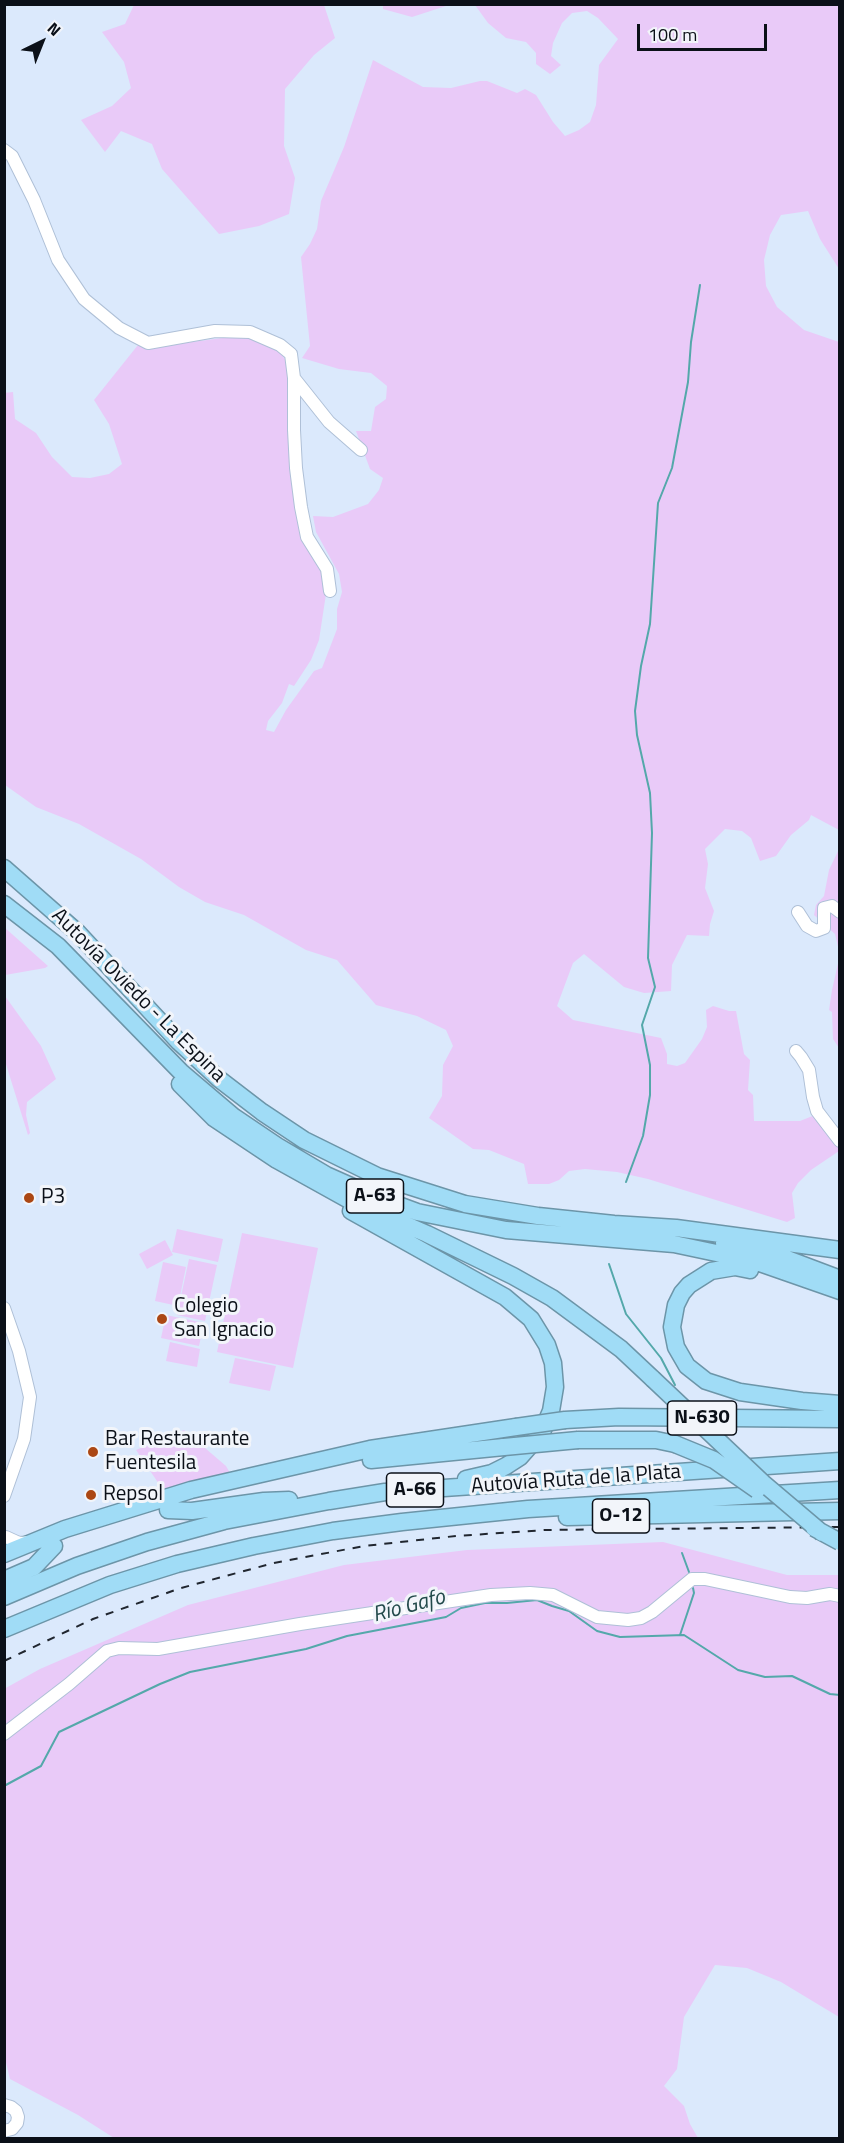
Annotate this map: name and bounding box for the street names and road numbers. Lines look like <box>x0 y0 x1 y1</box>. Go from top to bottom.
street label: Autovía Oviedo - La Espina <box>46 904 230 1088</box>
road number: A-63 <box>346 1179 404 1213</box>
road number: N-630 <box>668 1401 736 1435</box>
street label: Autovía Ruta de la Plata <box>470 1460 682 1500</box>
road number: A-66 <box>386 1473 444 1507</box>
road number: O-12 <box>592 1499 650 1533</box>

